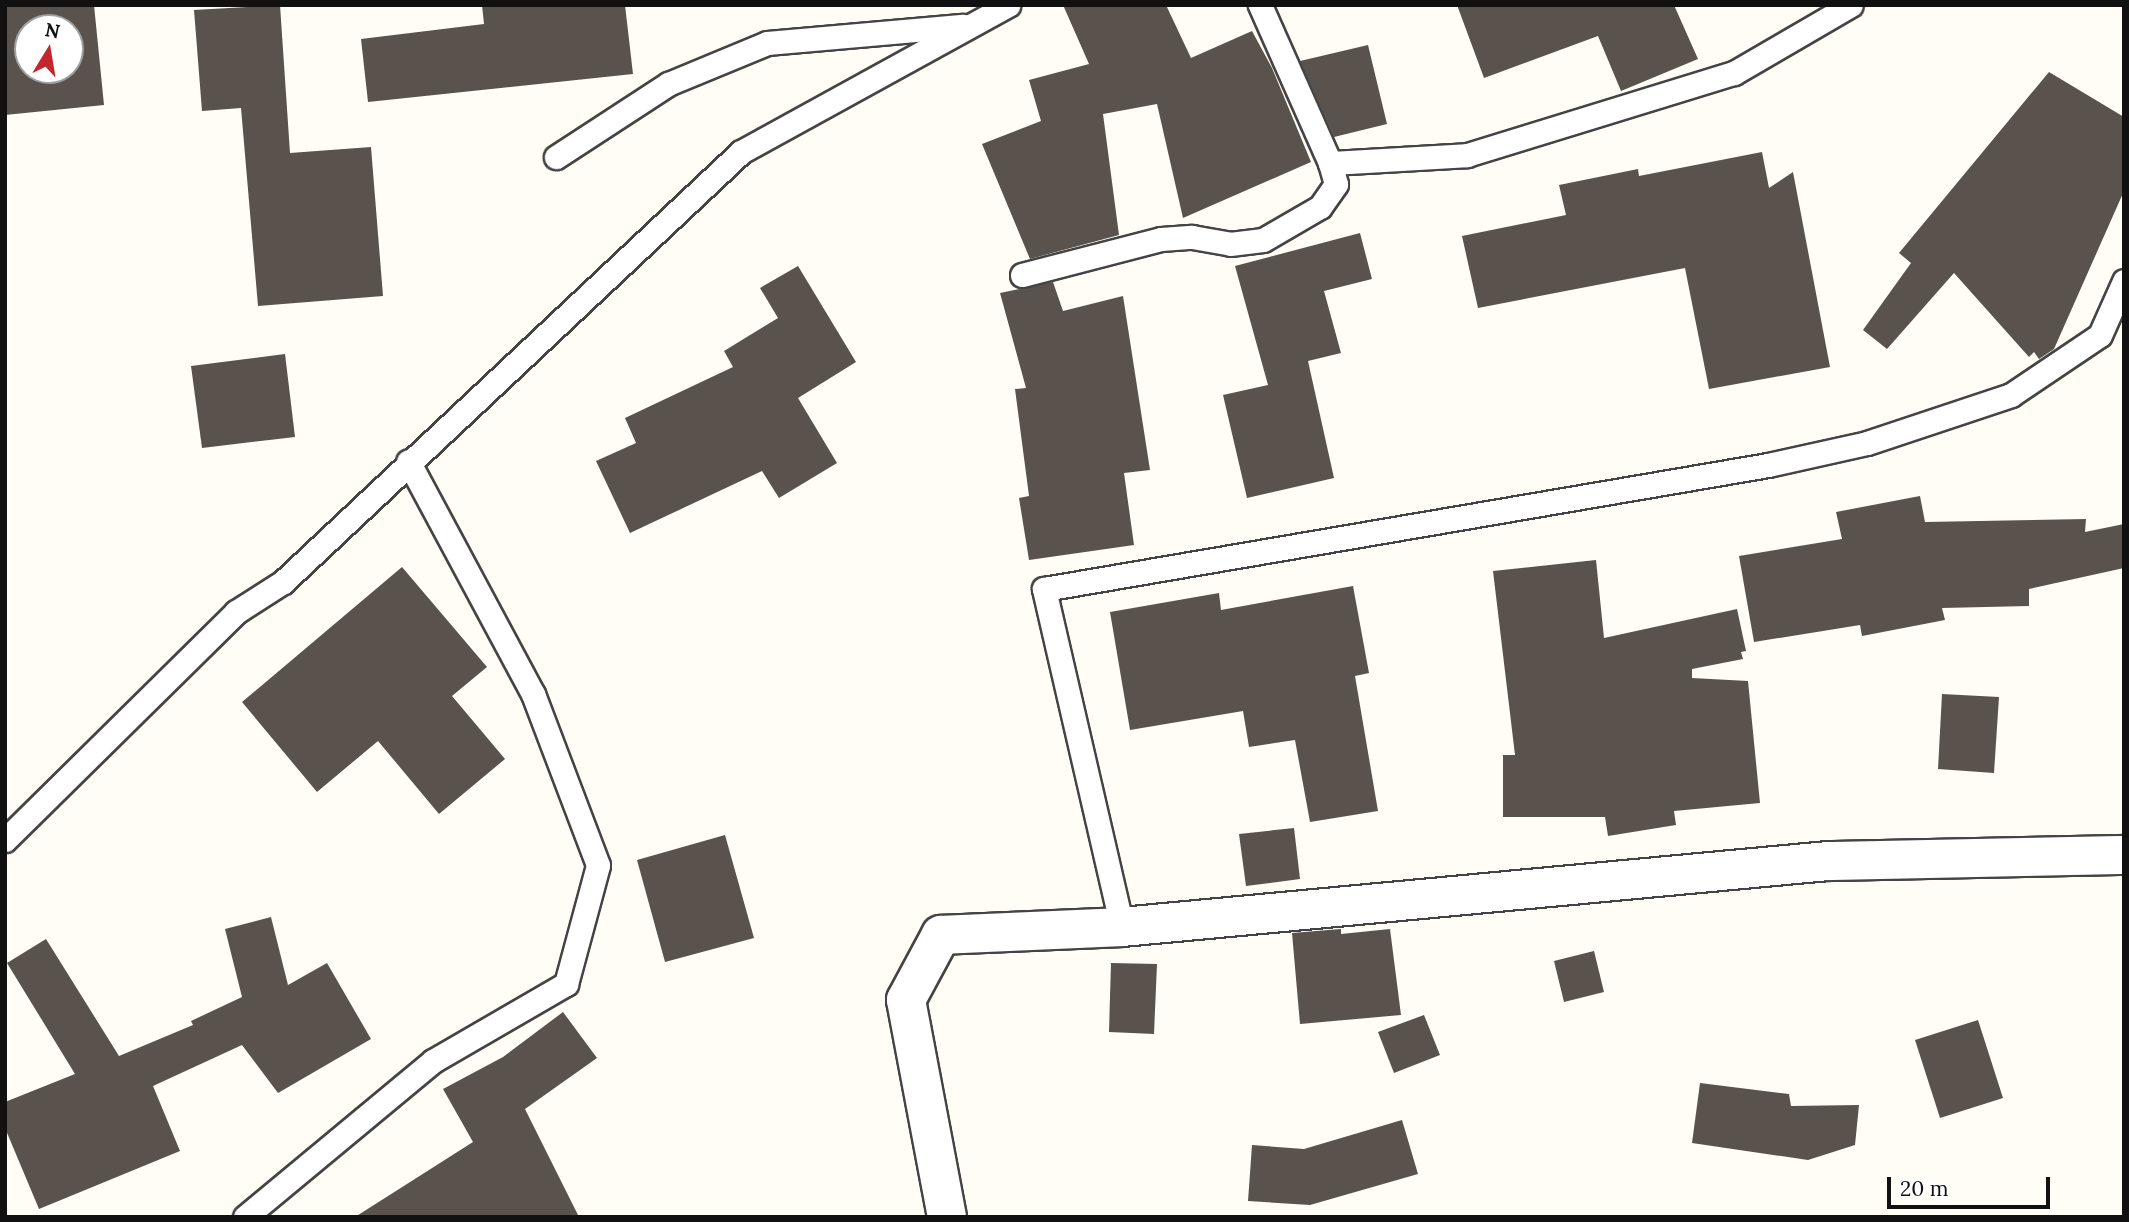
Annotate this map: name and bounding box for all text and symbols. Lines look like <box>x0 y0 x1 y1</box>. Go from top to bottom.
north arrow <box>14 14 84 84</box>
text: N <box>43 17 62 44</box>
scale bar <box>1891 1162 2054 1206</box>
text: 20 m <box>1900 1175 1949 1202</box>

